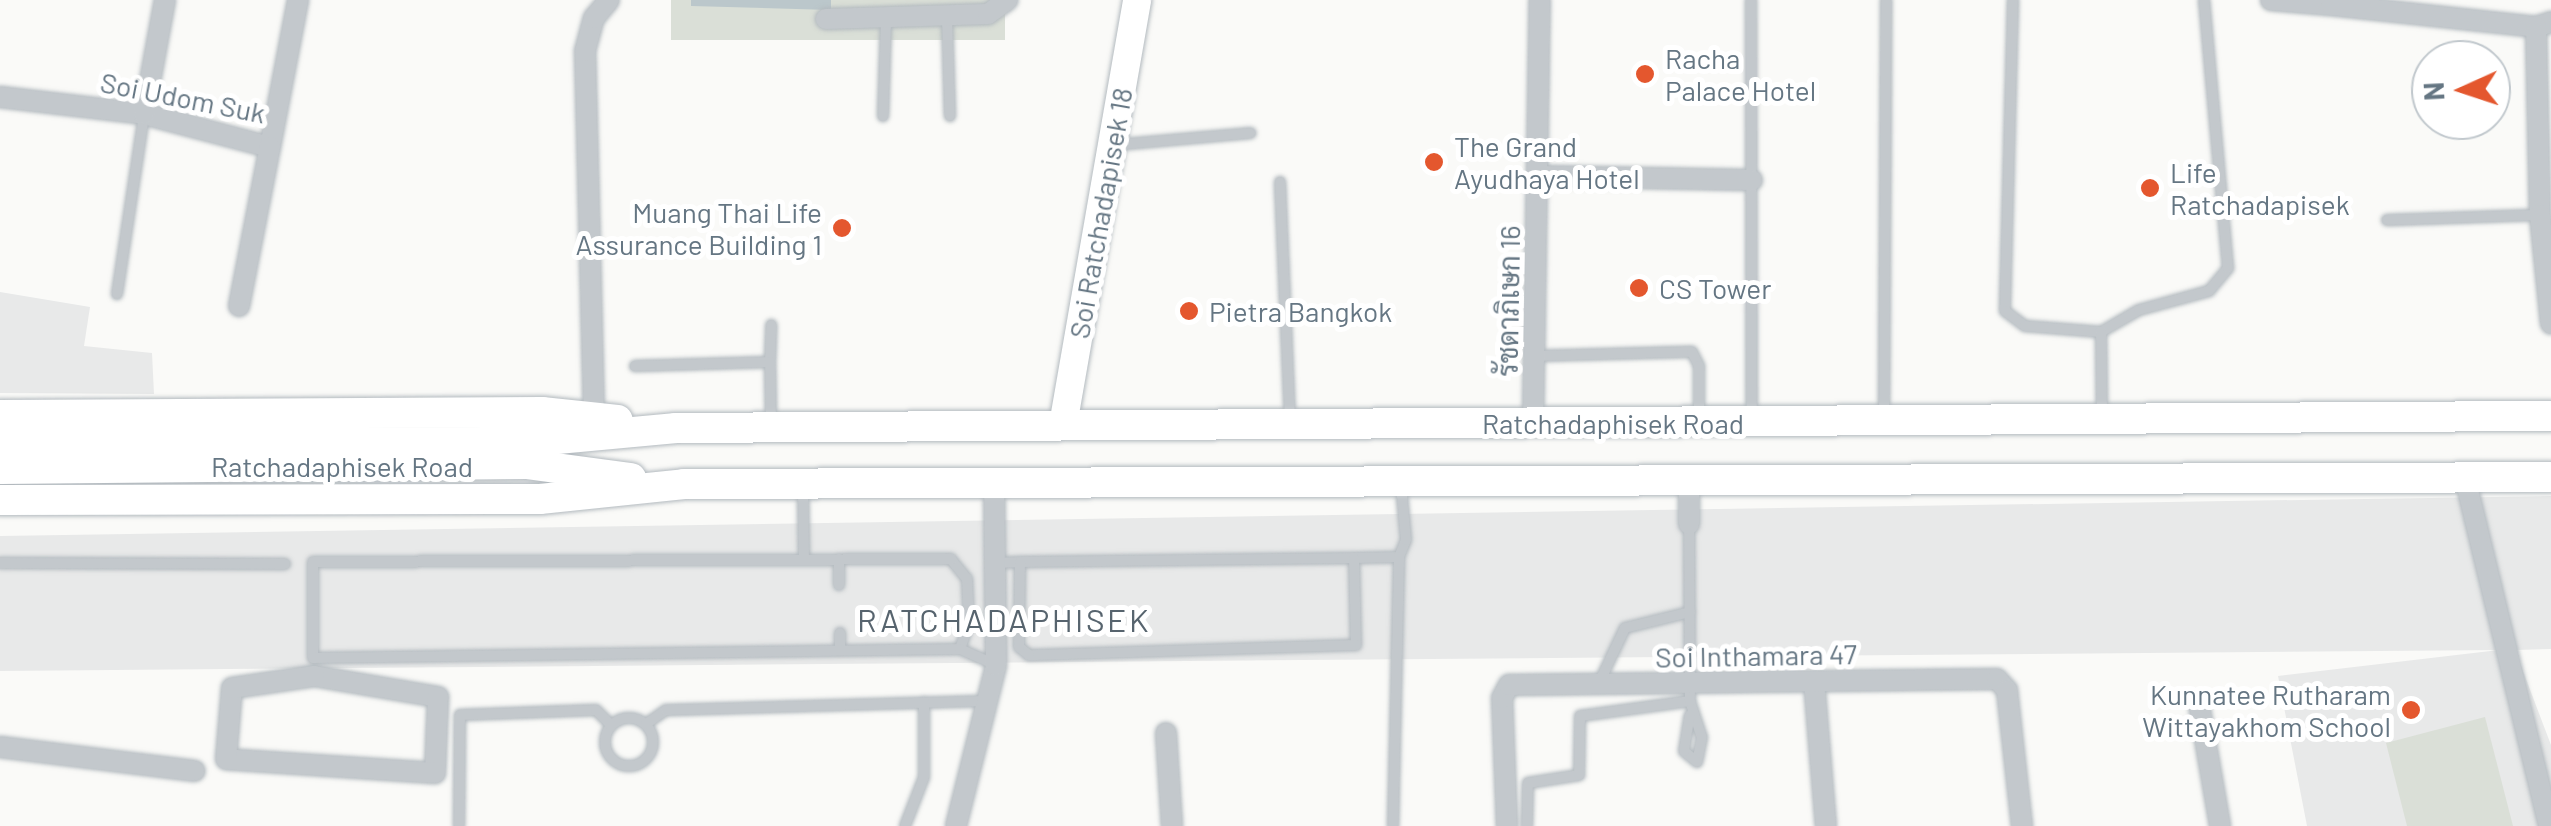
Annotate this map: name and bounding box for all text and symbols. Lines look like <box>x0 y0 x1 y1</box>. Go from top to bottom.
north arrow <box>2411 40 2511 140</box>
place label: Racha Palace Hotel <box>1665 41 1816 107</box>
marker: Racha Palace Hotel <box>1634 63 1656 85</box>
street label: Soi Udom Suk <box>98 65 268 129</box>
text: N <box>2416 81 2451 102</box>
street label: Soi Ratchadapisek 18 <box>1061 85 1139 341</box>
place label: The Grand Ayudhaya Hotel <box>1454 129 1640 195</box>
marker: The Grand Ayudhaya Hotel <box>1423 151 1445 173</box>
place label: Life Ratchadapisek <box>2170 155 2350 221</box>
marker: Life Ratchadapisek <box>2139 177 2161 199</box>
place label: Muang Thai Life Assurance Building 1 <box>575 195 822 261</box>
marker: Muang Thai Life Assurance Building 1 <box>831 217 853 239</box>
street label: รัชดาภิเษก 16 <box>1490 225 1526 377</box>
place label: CS Tower <box>1659 271 1771 305</box>
marker: CS Tower <box>1628 277 1650 299</box>
place label: Pietra Bangkok <box>1209 294 1392 328</box>
marker: Pietra Bangkok <box>1178 300 1200 322</box>
street label: Ratchadaphisek Road <box>1482 406 1744 440</box>
street label: Ratchadaphisek Road <box>211 449 473 483</box>
district label: RATCHADAPHISEK <box>857 600 1151 638</box>
street label: Soi Inthamara 47 <box>1655 636 1857 674</box>
place label: Kunnatee Rutharam Wittayakhom School <box>2142 677 2391 743</box>
marker: Kunnatee Rutharam Wittayakhom School <box>2400 699 2422 721</box>

